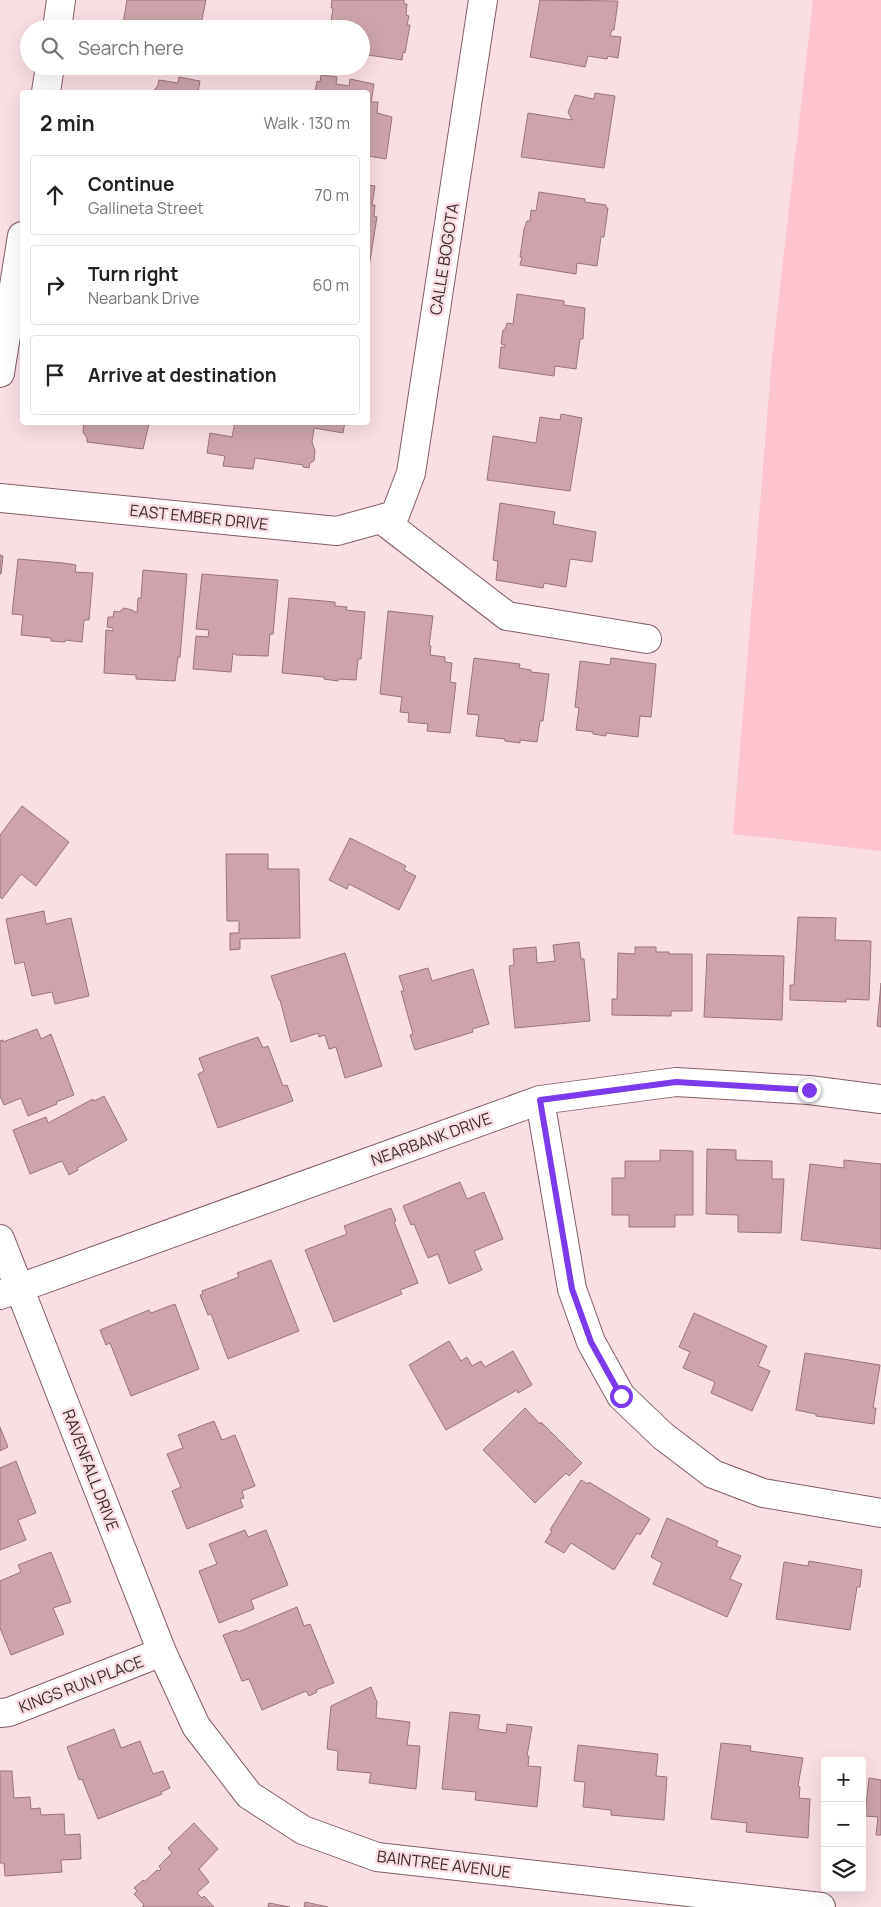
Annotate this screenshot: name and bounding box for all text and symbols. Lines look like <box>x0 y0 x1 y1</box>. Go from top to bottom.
search box <box>20 20 370 75</box>
icon: search <box>38 34 66 62</box>
text: Search here <box>78 35 184 61</box>
text: 2 min <box>40 109 95 137</box>
text: Walk · 130 m <box>264 112 350 134</box>
text: Continue <box>88 171 174 197</box>
icon: ahead <box>41 181 69 209</box>
text: 70 m <box>314 184 349 206</box>
text: Gallineta Street <box>88 197 204 219</box>
street label: CALLE BOGOTA <box>424 201 464 317</box>
text: Turn right <box>88 261 178 287</box>
icon: right <box>41 271 69 299</box>
text: 60 m <box>313 274 349 296</box>
text: Nearbank Drive <box>88 287 199 309</box>
icon: arrive <box>41 361 69 389</box>
text: Arrive at destination <box>88 362 277 388</box>
street label: EAST EMBER DRIVE <box>129 499 269 535</box>
route end <box>798 1079 821 1102</box>
street label: NEARBANK DRIVE <box>368 1107 494 1171</box>
route start <box>610 1385 633 1408</box>
street label: RAVENFALL DRIVE <box>58 1406 124 1534</box>
street label: KINGS RUN PLACE <box>15 1650 147 1718</box>
map controls <box>821 1757 866 1892</box>
button: + <box>821 1757 866 1802</box>
button: − <box>821 1802 866 1847</box>
street label: BAINTREE AVENUE <box>376 1845 512 1883</box>
button: layers <box>821 1847 866 1892</box>

